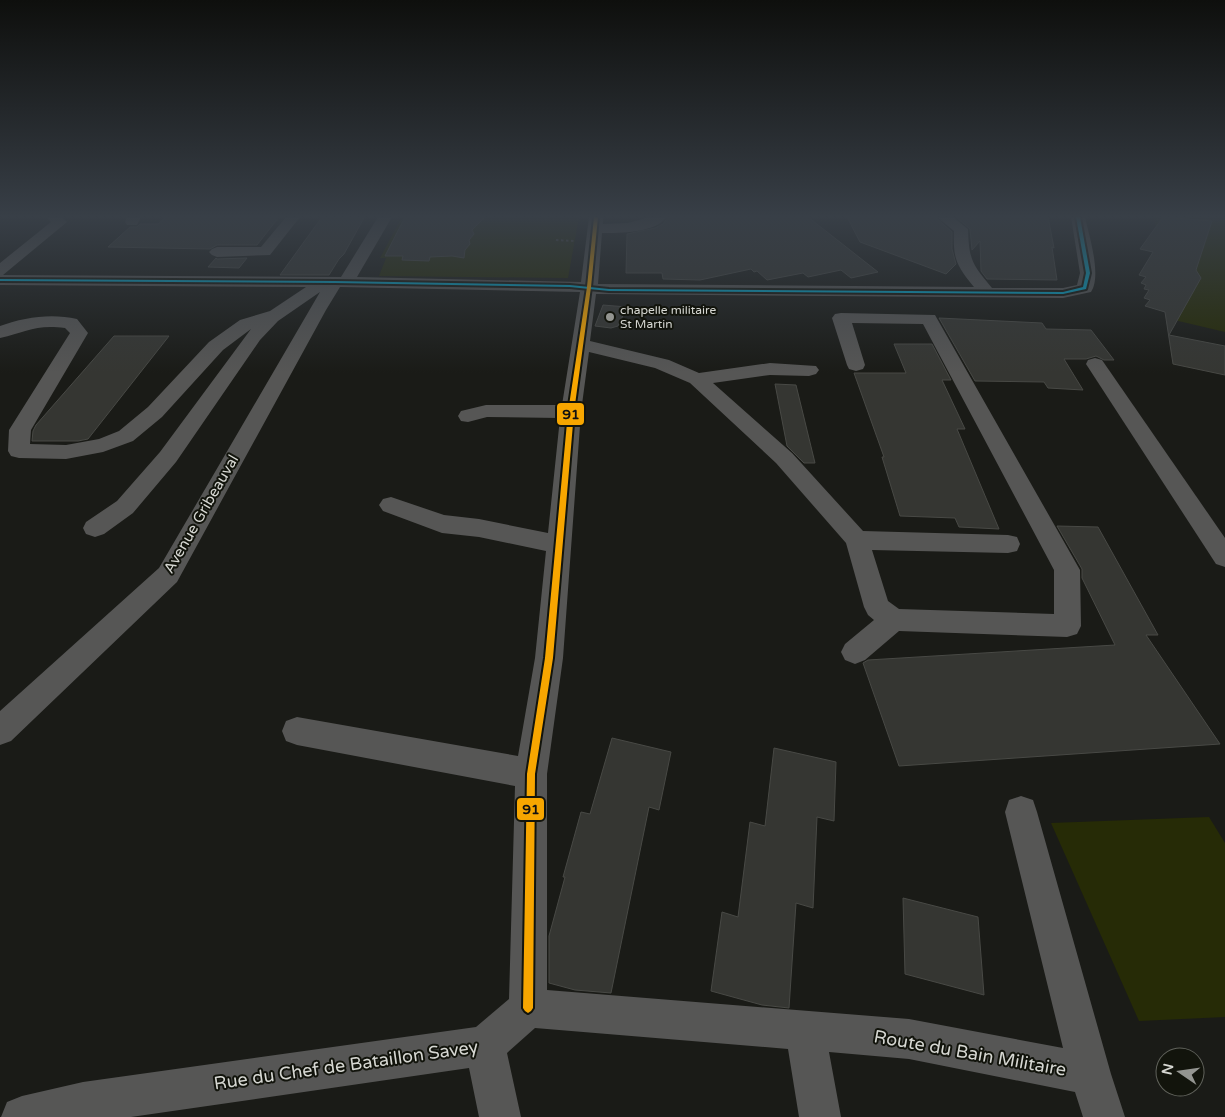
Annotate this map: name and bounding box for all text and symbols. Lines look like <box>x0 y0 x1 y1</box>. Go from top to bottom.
place label: chapelle militaire St Martin <box>620 303 716 331</box>
marker: chapelle militaire St Martin <box>604 311 616 323</box>
line badge: 91 <box>556 402 585 426</box>
text: 91 <box>562 406 580 423</box>
street label: Avenue Gribeauval <box>160 452 242 576</box>
line badge: 91 <box>516 797 545 821</box>
text: 91 <box>522 801 540 818</box>
street label: Route du Bain Militaire <box>872 1025 1068 1081</box>
street label: Rue du Chef de Bataillon Savey <box>212 1036 480 1094</box>
north arrow <box>1155 1047 1205 1097</box>
text: N <box>1158 1062 1177 1077</box>

